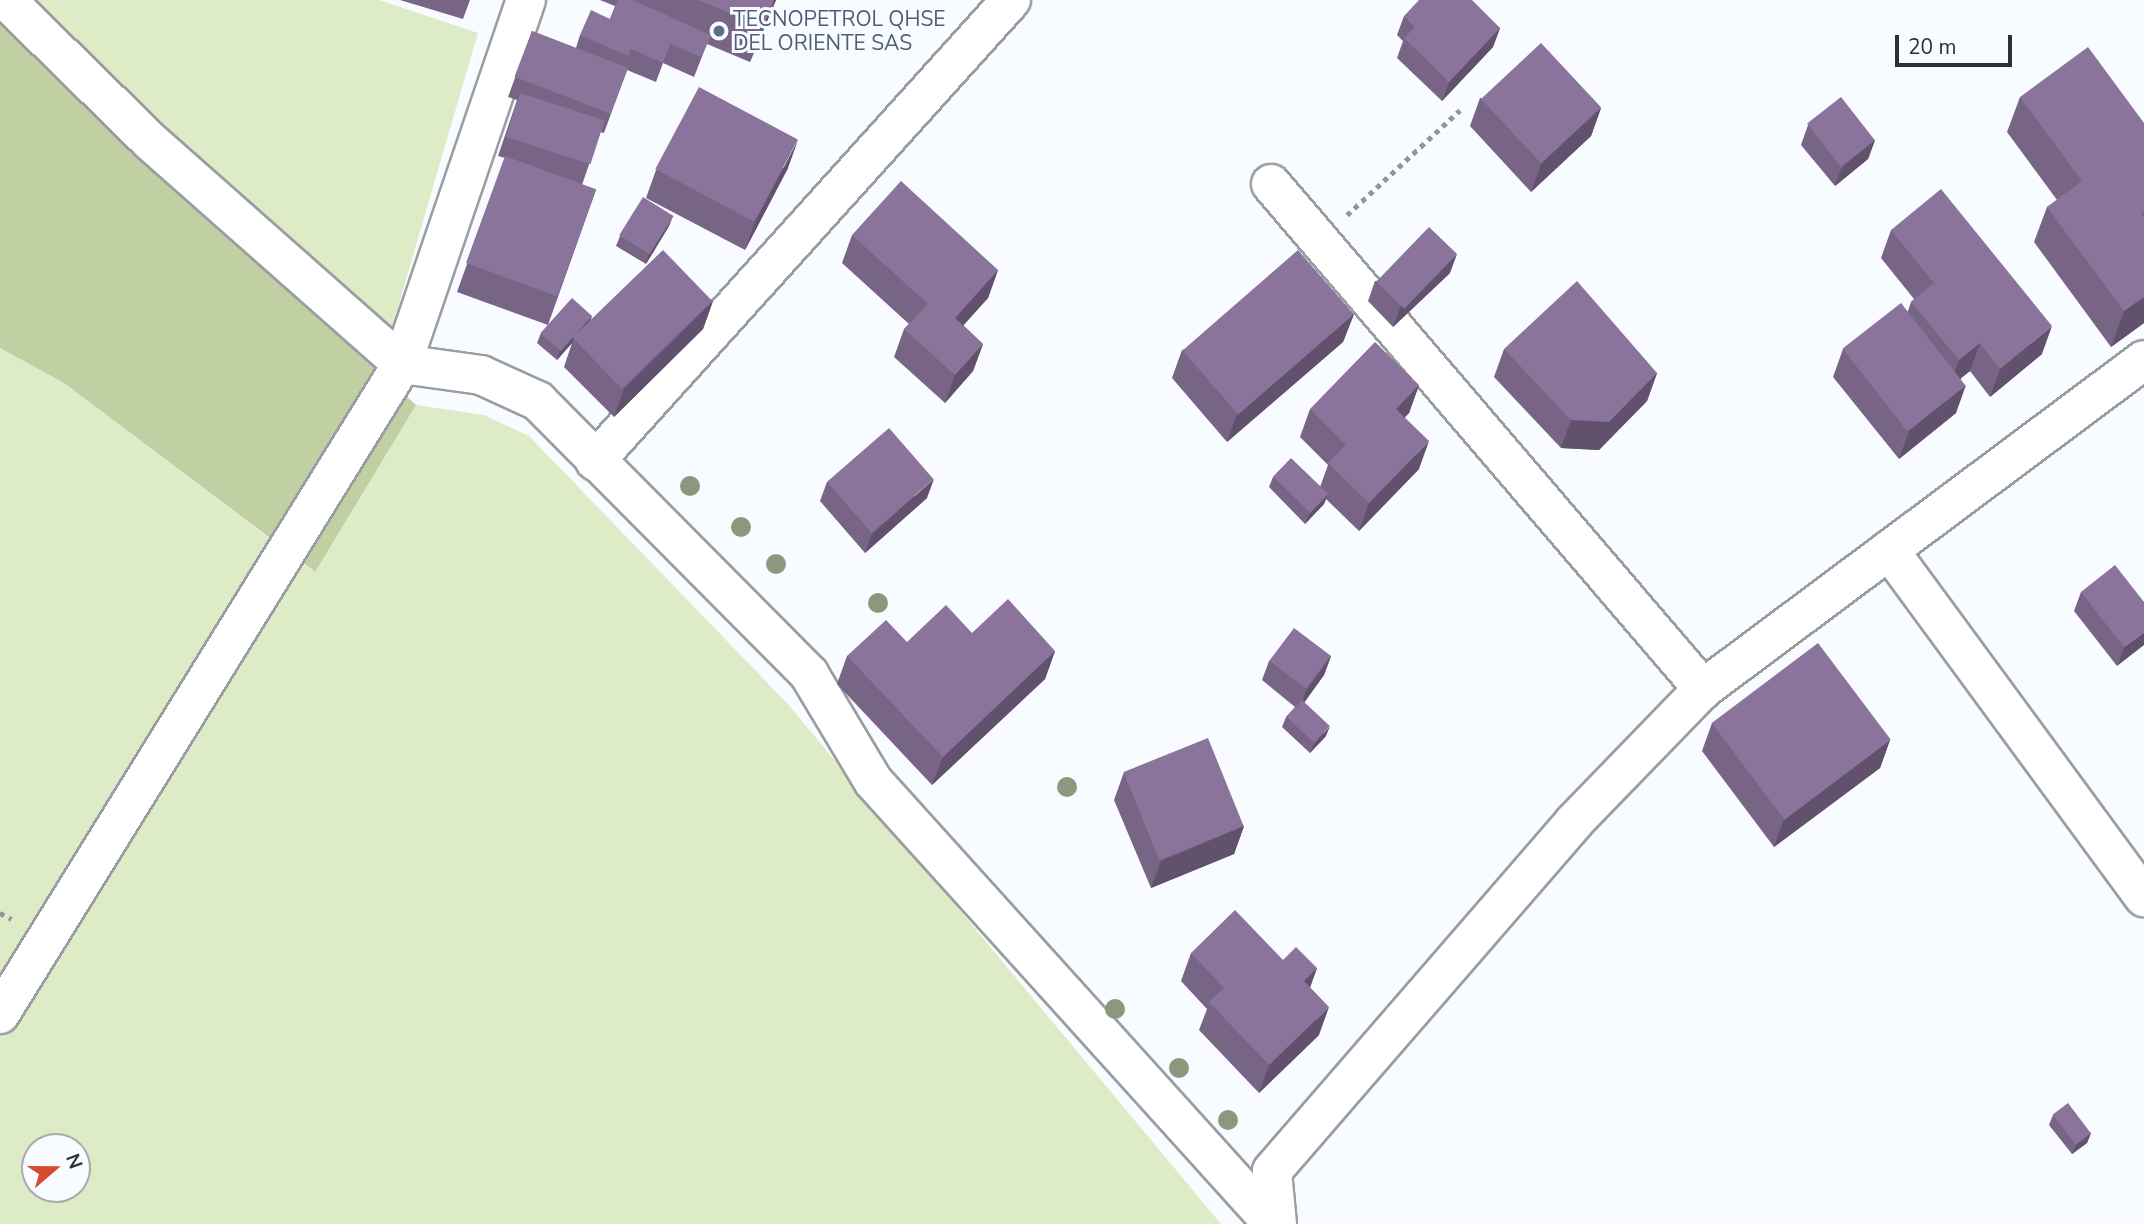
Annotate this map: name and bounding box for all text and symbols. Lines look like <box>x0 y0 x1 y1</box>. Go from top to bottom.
place label: TECNOPETROL QHSE DEL ORIENTE SAS <box>733 6 946 56</box>
scale bar <box>1899 21 2016 65</box>
marker: TECNOPETROL QHSE DEL ORIENTE SAS <box>711 23 727 39</box>
text: 20 m <box>1908 33 1957 61</box>
north arrow <box>21 1133 91 1203</box>
text: N <box>59 1150 89 1173</box>

